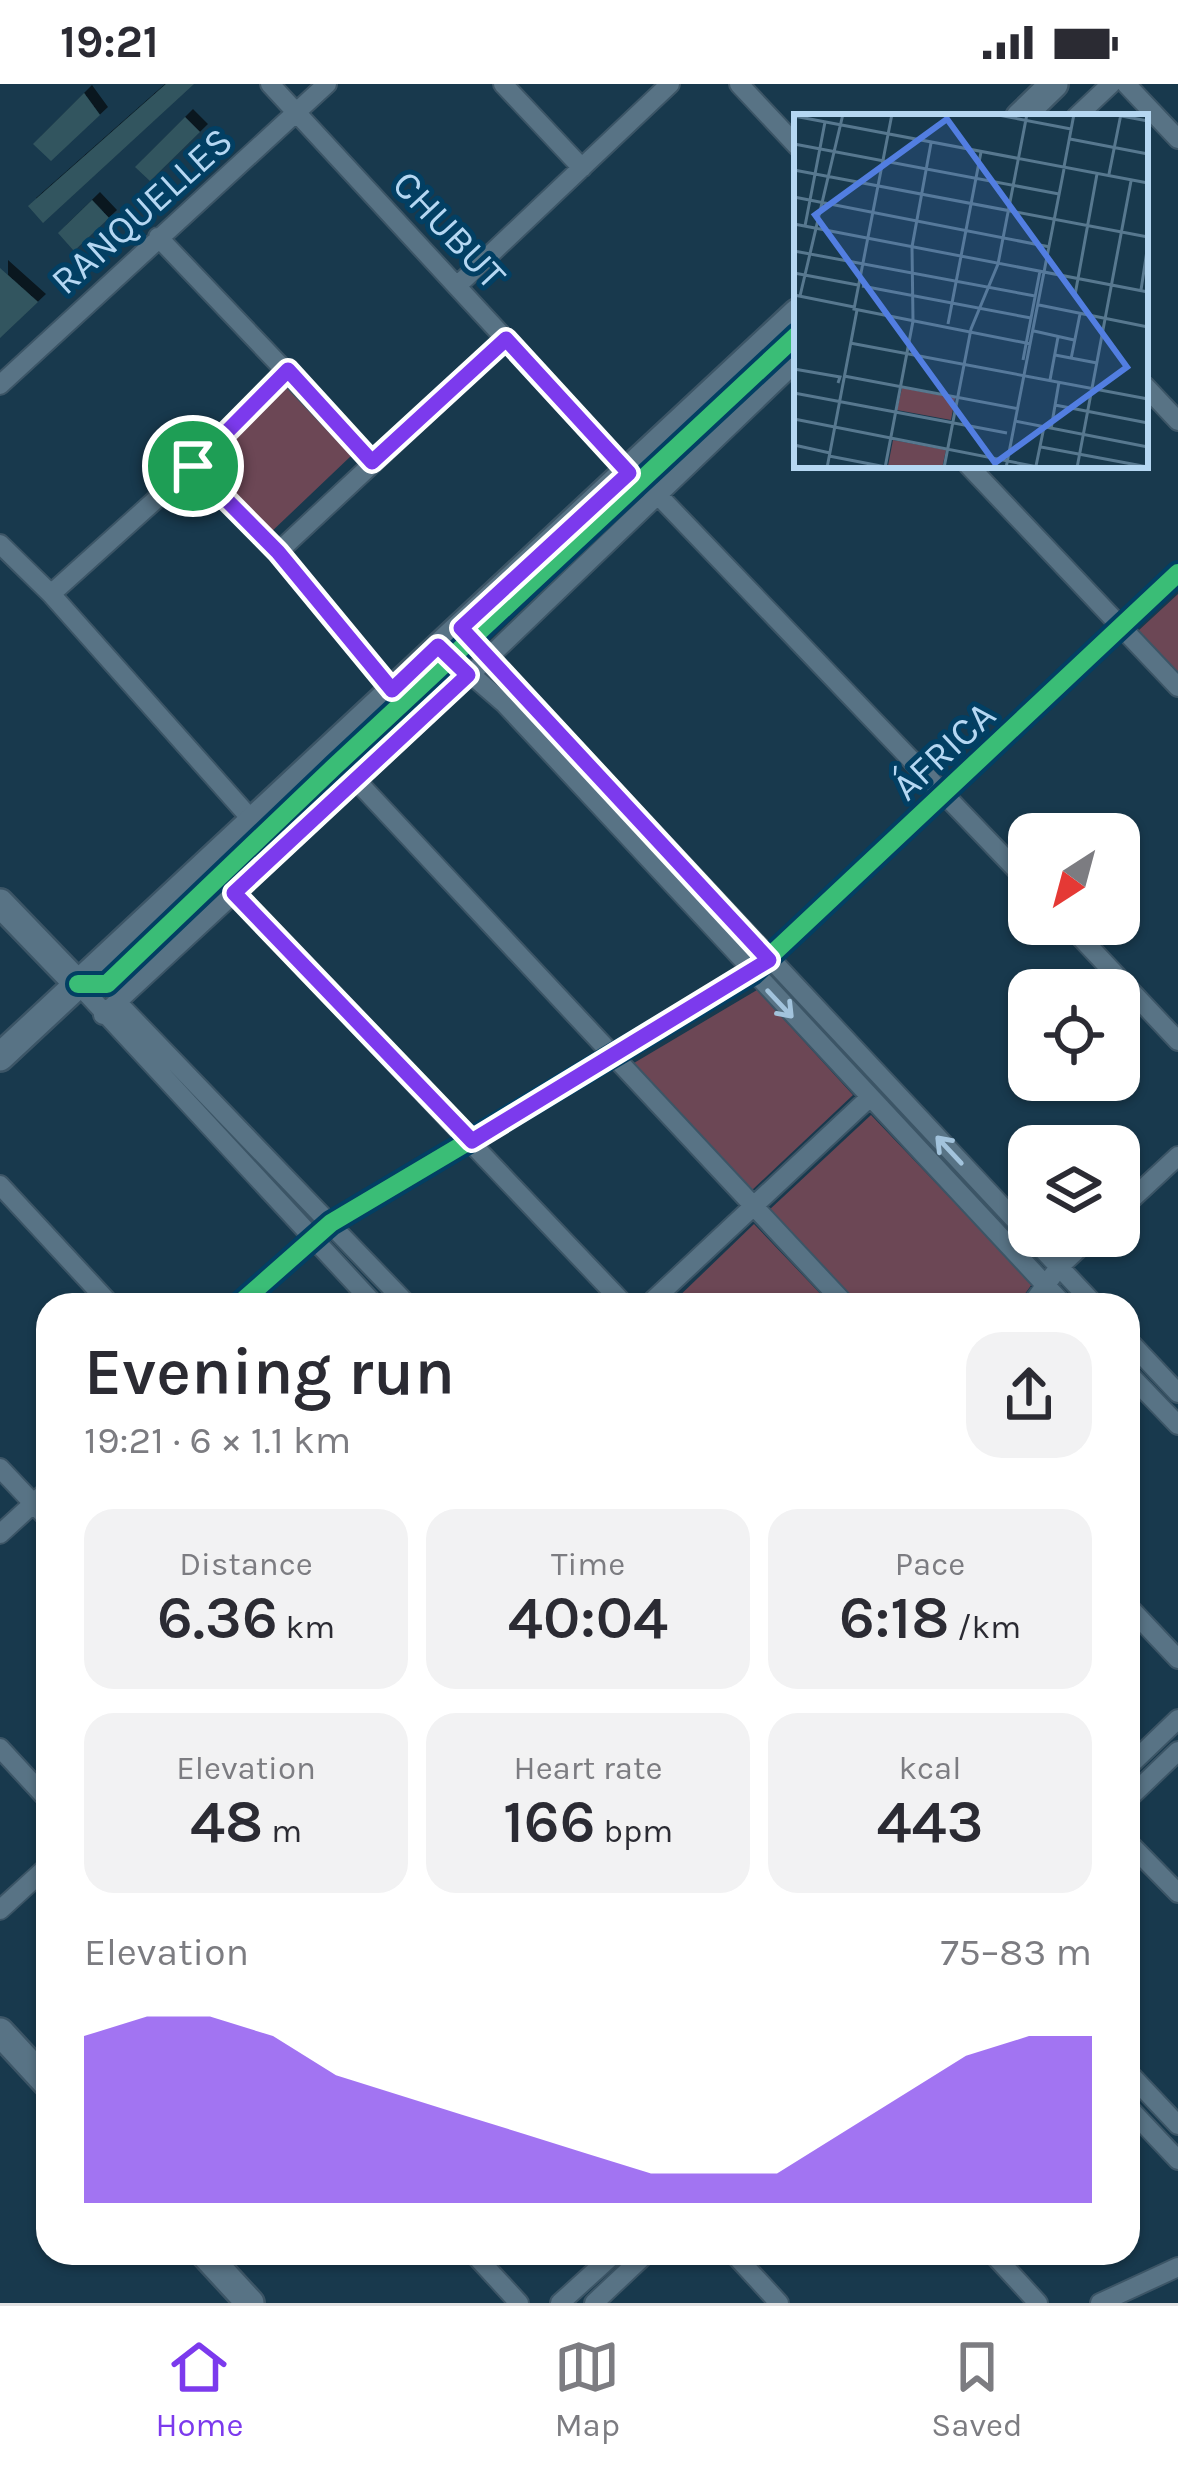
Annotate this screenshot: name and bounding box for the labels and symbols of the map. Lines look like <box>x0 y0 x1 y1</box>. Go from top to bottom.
inset map <box>794 114 1148 468</box>
street label: RANQUELLES <box>42 117 242 304</box>
street label: CHUBUT <box>383 161 516 299</box>
pin <box>142 415 244 517</box>
street label: ÁFRICA <box>883 692 1005 810</box>
north arrow <box>1008 813 1140 945</box>
one-way arrow <box>766 988 793 1018</box>
one-way arrow <box>935 1136 963 1165</box>

